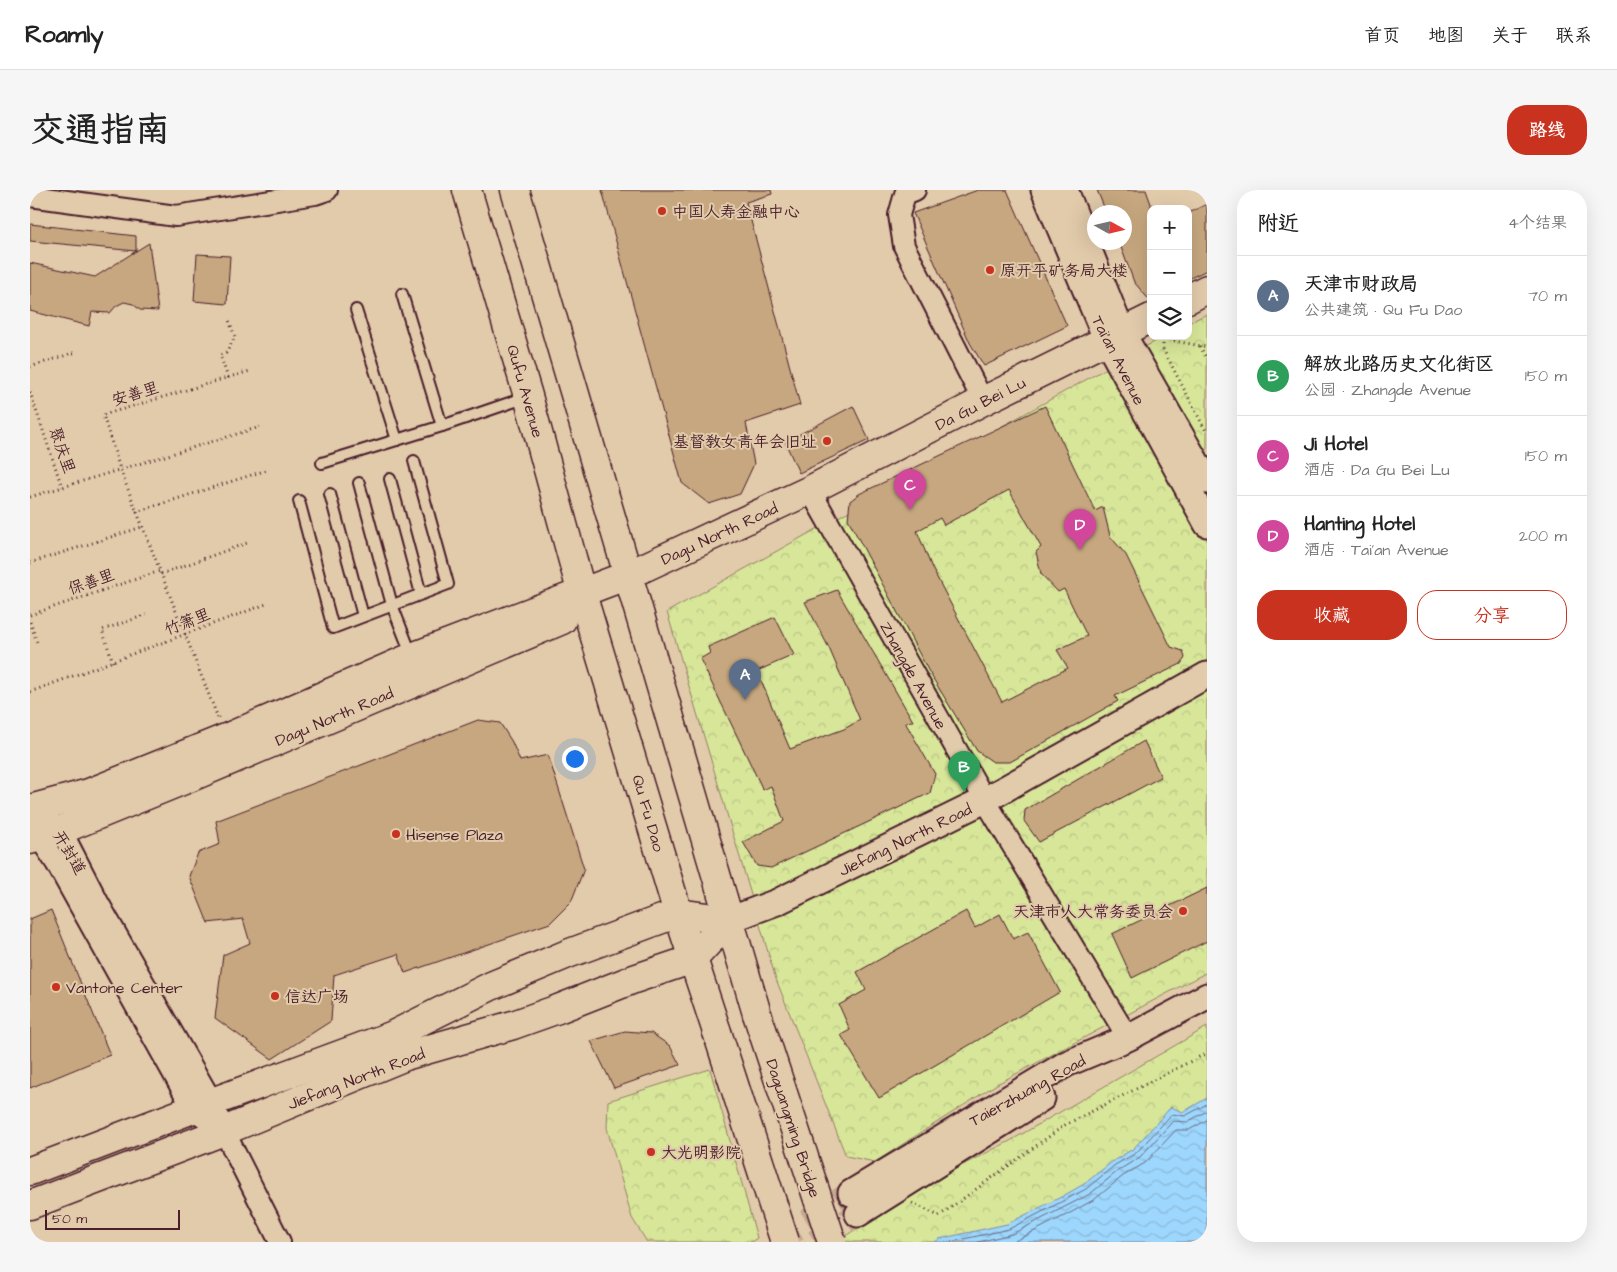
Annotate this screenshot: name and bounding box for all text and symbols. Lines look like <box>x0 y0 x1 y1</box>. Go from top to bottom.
text: Roamly <box>25 18 103 52</box>
text: 首页 <box>1364 23 1400 48</box>
text: 地图 <box>1428 23 1464 48</box>
text: 关于 <box>1492 23 1528 48</box>
text: 联系 <box>1556 23 1592 48</box>
button: 路线 <box>1507 105 1587 155</box>
text: 交通指南 <box>30 106 170 155</box>
place label: 中国人寿金融中心 <box>672 201 800 223</box>
marker: 中国人寿金融中心 <box>656 205 668 217</box>
north arrow <box>1087 205 1132 250</box>
map controls <box>1147 205 1192 340</box>
button: + <box>1147 205 1192 250</box>
text: 附近 <box>1257 209 1299 238</box>
text: 4个结果 <box>1508 212 1567 234</box>
button: − <box>1147 250 1192 295</box>
place label: 原开平矿务局大楼 <box>1000 260 1128 282</box>
marker: 原开平矿务局大楼 <box>984 264 996 276</box>
text: 天津市财政局 <box>1304 271 1418 298</box>
text: A <box>1268 285 1278 307</box>
text: 70 m <box>1528 285 1567 307</box>
button: layers <box>1147 295 1192 340</box>
text: 公共建筑 · Qu Fu Dao <box>1304 299 1462 321</box>
street label: Tai'an Avenue <box>1086 312 1150 409</box>
street label: Qufu Avenue <box>501 342 549 441</box>
text: 解放北路历史文化街区 <box>1304 351 1494 378</box>
text: B <box>1267 365 1279 387</box>
text: 150 m <box>1525 365 1567 387</box>
street label: Da Gu Bei Lu <box>932 372 1029 436</box>
street label: 安善里 <box>109 376 161 411</box>
text: 公园 · Zhangde Avenue <box>1304 379 1471 401</box>
street label: 聚庆里 <box>44 424 80 477</box>
place label: 基督教女青年会旧址 <box>673 431 817 453</box>
text: Ji Hotel <box>1304 431 1368 458</box>
marker: 基督教女青年会旧址 <box>821 435 833 447</box>
text: C <box>1267 445 1279 467</box>
text: 150 m <box>1525 445 1567 467</box>
text: 酒店 · Da Gu Bei Lu <box>1304 459 1450 481</box>
pin: C <box>894 469 926 510</box>
street label: Dagu North Road <box>657 497 782 572</box>
pin: D <box>1064 509 1096 550</box>
text: Hanting Hotel <box>1304 511 1415 538</box>
text: D <box>1268 525 1278 547</box>
text: 200 m <box>1519 525 1567 547</box>
text: 酒店 · Tai'an Avenue <box>1304 539 1449 561</box>
street label: 保善里 <box>65 564 118 600</box>
button: 收藏 <box>1257 590 1407 640</box>
button: 分享 <box>1417 590 1567 640</box>
street label: 竹箫里 <box>161 603 214 641</box>
street label: Zhangde Avenue <box>874 618 952 734</box>
pin: A <box>729 659 761 700</box>
street label: Dagu North Road <box>272 682 397 753</box>
your location <box>562 746 588 772</box>
pin: B <box>948 751 980 792</box>
street label: Qu Fu Dao <box>627 772 670 854</box>
street label: Jiefang North Road <box>835 798 976 883</box>
place label: Hisense Plaza <box>406 824 503 846</box>
street label: 开封道 <box>47 826 91 879</box>
marker: Hisense Plaza <box>390 828 402 840</box>
place label: 天津市人大常务委员会 <box>1013 901 1173 923</box>
marker: 天津市人大常务委员会 <box>1177 905 1189 917</box>
place label: Vantone Center <box>66 977 183 999</box>
marker: Vantone Center <box>50 981 62 993</box>
place label: 信达广场 <box>285 986 349 1008</box>
marker: 信达广场 <box>269 990 281 1002</box>
street label: Jiefang North Road <box>285 1043 428 1116</box>
street label: Taierzhuang Road <box>966 1050 1090 1133</box>
street label: Daguangming Bridge <box>759 1056 826 1201</box>
place label: 大光明影院 <box>661 1142 741 1164</box>
marker: 大光明影院 <box>645 1146 657 1158</box>
scale bar <box>45 1207 180 1230</box>
text: 50 m <box>52 1209 87 1229</box>

